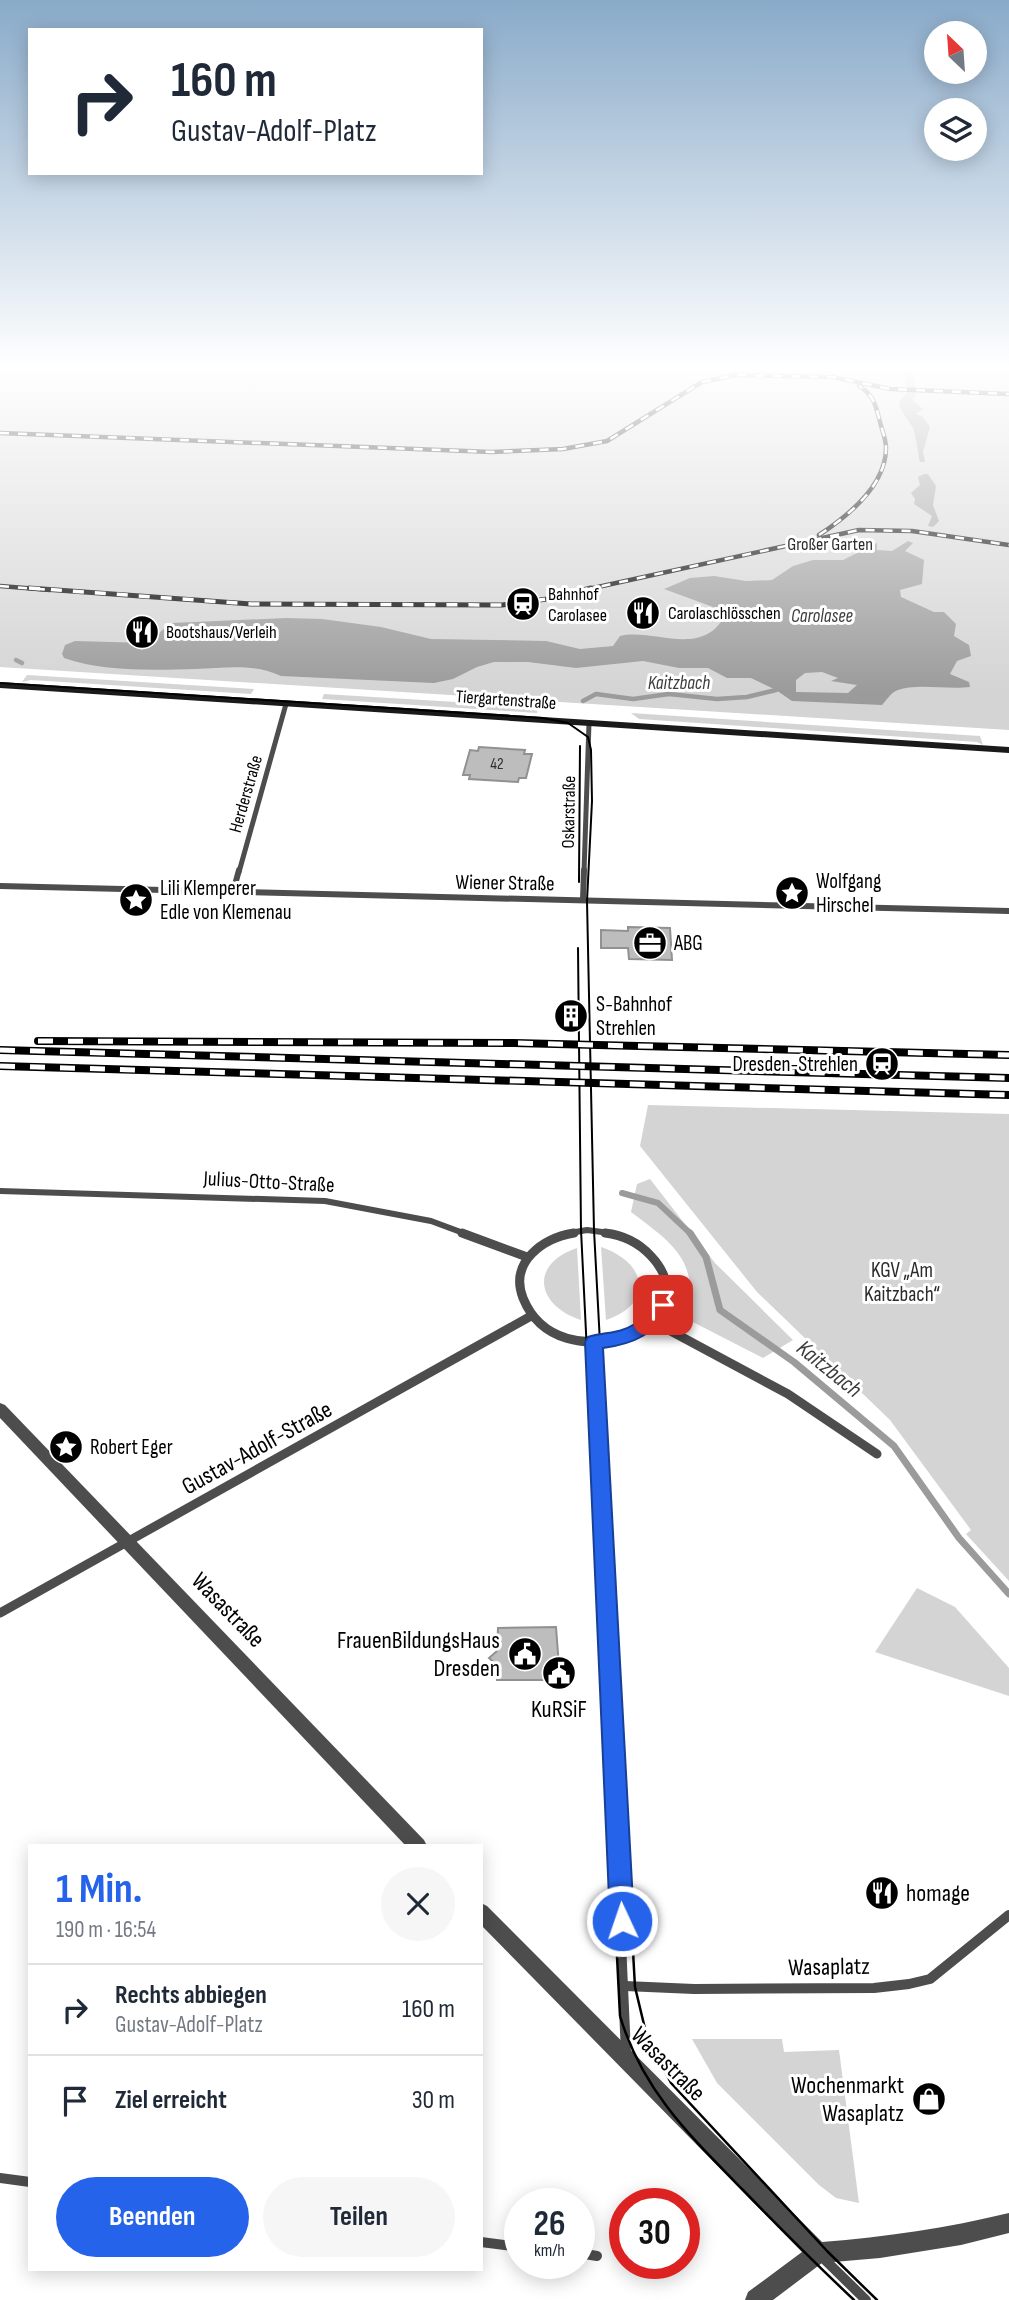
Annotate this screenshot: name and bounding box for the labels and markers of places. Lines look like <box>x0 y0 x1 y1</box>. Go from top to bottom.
place label: Bahnhof Carolasee <box>548 584 607 626</box>
station icon: Bahnhof Carolasee <box>504 585 542 623</box>
restaurant icon: Carolaschlösschen <box>624 594 662 632</box>
place label: Carolaschlösschen <box>668 603 781 624</box>
restaurant icon: Bootshaus/Verleih <box>123 613 161 651</box>
place label: Bootshaus/Verleih <box>166 622 277 643</box>
place label: Wolfgang Hirschel <box>816 869 881 918</box>
place icon: Wolfgang Hirschel <box>773 874 811 912</box>
place label: Lili Klemperer Edle von Klemenau <box>160 876 292 925</box>
place icon: Lili Klemperer Edle von Klemenau <box>117 881 155 919</box>
office icon: ABG <box>631 924 669 962</box>
place label: ABG <box>673 931 703 956</box>
place label: S-Bahnhof Strehlen <box>596 992 673 1041</box>
building icon: S-Bahnhof Strehlen <box>552 997 590 1035</box>
station icon: Dresden-Strehlen <box>863 1045 901 1083</box>
place label: Dresden-Strehlen <box>732 1052 858 1077</box>
pin <box>633 1275 693 1335</box>
place icon: Robert Eger <box>47 1428 85 1466</box>
place label: Robert Eger <box>90 1435 173 1460</box>
place label: FrauenBildungsHaus Dresden <box>337 1626 500 1683</box>
public building icon: FrauenBildungsHaus Dresden <box>506 1635 544 1673</box>
public building icon: KuRSiF <box>540 1654 578 1692</box>
place label: KuRSiF <box>531 1695 587 1724</box>
restaurant icon: homage <box>863 1874 901 1912</box>
place label: homage <box>906 1879 970 1908</box>
place label: Wochenmarkt Wasaplatz <box>791 2071 904 2128</box>
shop icon: Wochenmarkt Wasaplatz <box>910 2080 948 2118</box>

